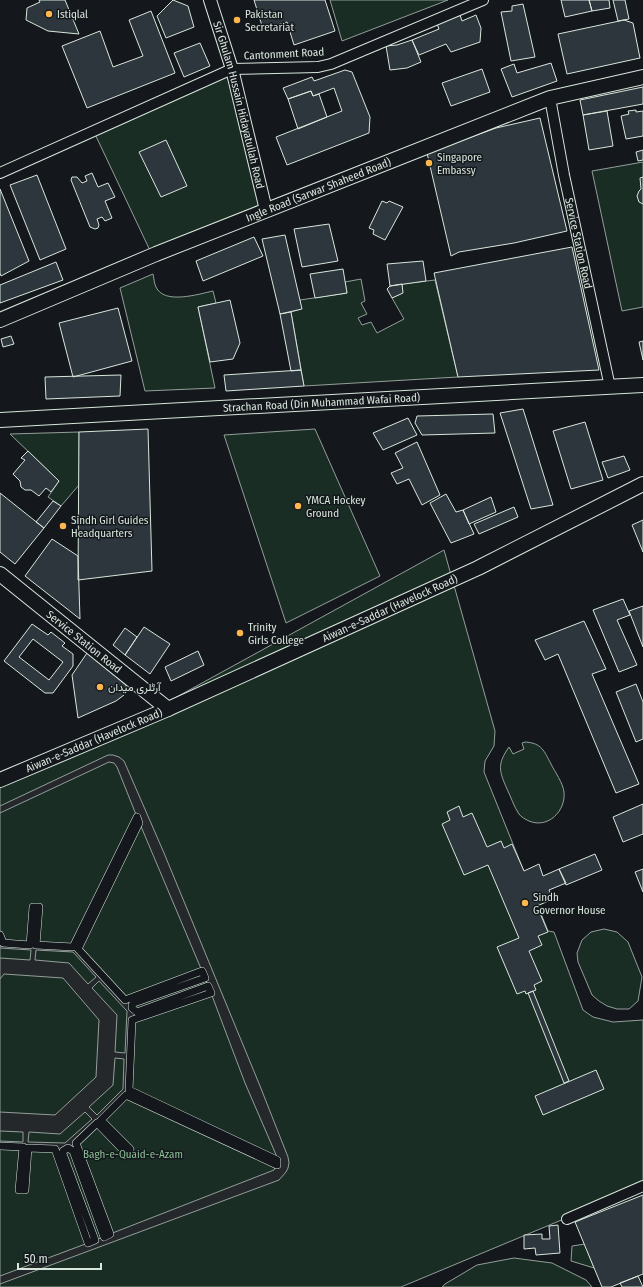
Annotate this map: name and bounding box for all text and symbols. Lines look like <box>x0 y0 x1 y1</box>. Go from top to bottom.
place label: Istiqlal <box>57 8 88 21</box>
place label: Pakistan Secretariat <box>245 8 294 34</box>
marker: Istiqlal <box>44 9 54 19</box>
marker: Pakistan Secretariat <box>232 15 242 25</box>
street label: Sir Ghulam Hussain Hidayatullah Road <box>211 20 267 190</box>
street label: Cantonment Road <box>244 45 324 63</box>
place label: Singapore Embassy <box>437 151 482 177</box>
street label: Ingle Road (Sarwar Shaheed Road) <box>244 155 393 224</box>
marker: Singapore Embassy <box>424 158 434 168</box>
street label: Service Station Road <box>563 196 595 290</box>
street label: Strachan Road (Din Muhammad Wafai Road) <box>223 391 420 414</box>
place label: YMCA Hockey Ground <box>306 494 366 520</box>
marker: YMCA Hockey Ground <box>293 501 303 511</box>
place label: Sindh Girl Guides Headquarters <box>71 514 149 540</box>
marker: Sindh Girl Guides Headquarters <box>58 521 68 531</box>
street label: Aiwan-e-Saddar (Havelock Road) <box>320 572 459 645</box>
street label: Service Station Road <box>44 608 124 676</box>
place label: Trinity Girls College <box>248 621 304 647</box>
marker: Trinity Girls College <box>235 628 245 638</box>
place label: آرٹلری میدان <box>108 681 162 694</box>
marker: آرٹلری میدان <box>95 682 105 692</box>
street label: Aiwan-e-Saddar (Havelock Road) <box>24 706 164 775</box>
place label: Sindh Governor House <box>533 891 606 917</box>
marker: Sindh Governor House <box>520 898 530 908</box>
park label: Bagh-e-Quaid-e-Azam <box>83 1148 183 1161</box>
scale bar <box>18 1245 101 1271</box>
text: 50 m <box>24 1252 48 1266</box>

